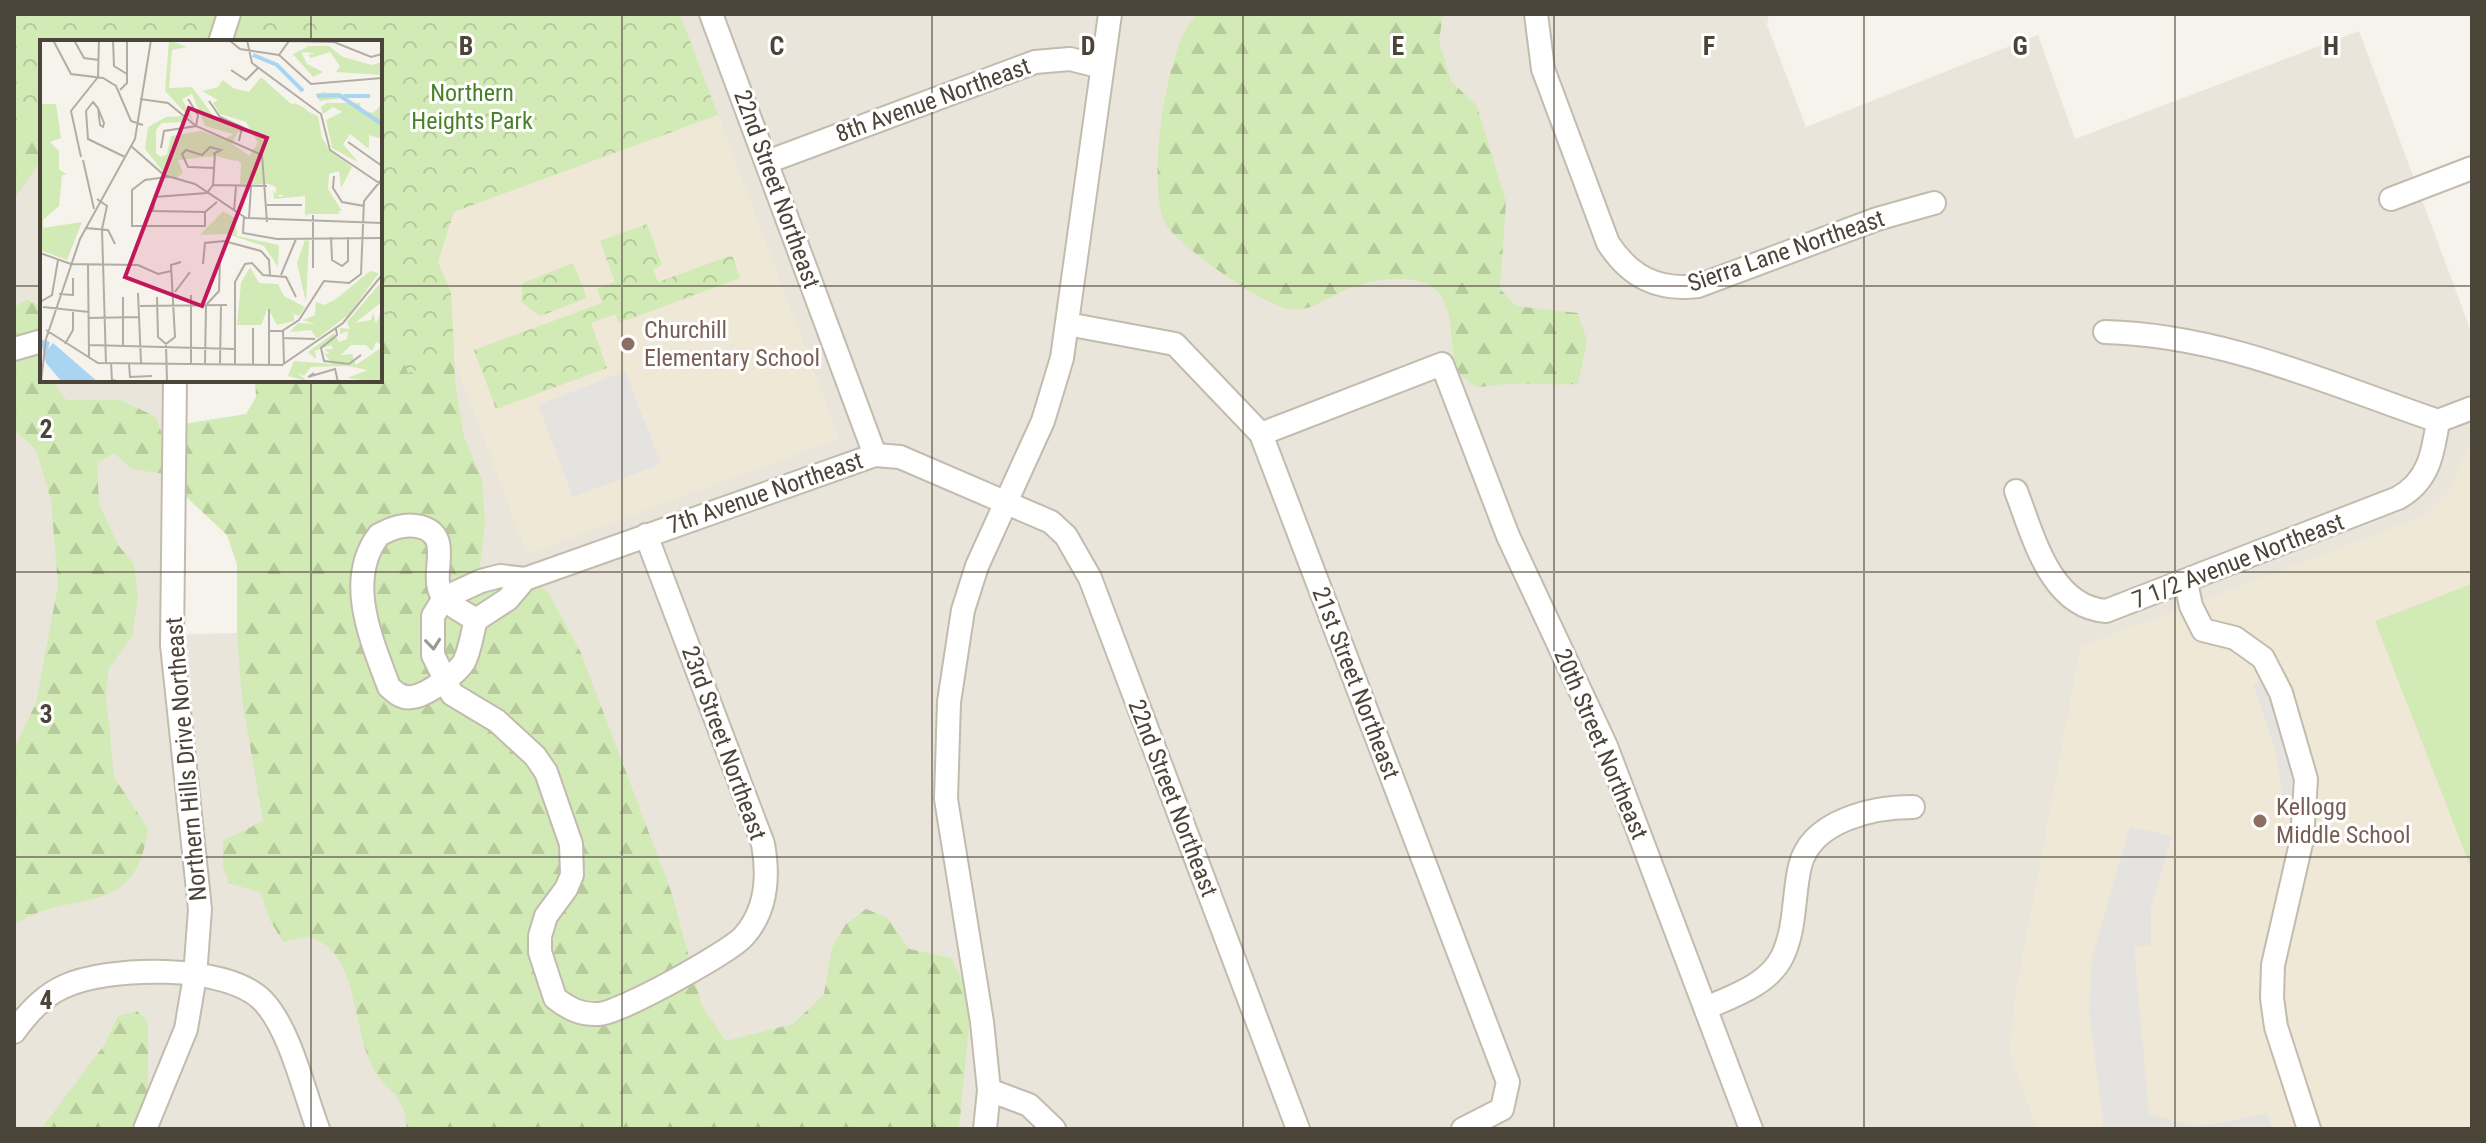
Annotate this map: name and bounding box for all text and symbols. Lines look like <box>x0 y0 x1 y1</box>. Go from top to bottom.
text: B <box>459 31 473 61</box>
text: C <box>770 31 785 61</box>
text: D <box>1081 31 1095 61</box>
text: E <box>1392 31 1405 61</box>
text: F <box>1703 31 1715 61</box>
text: G <box>2012 31 2028 61</box>
text: H <box>2323 31 2339 61</box>
inset map <box>40 40 382 382</box>
street label: 8th Avenue Northeast <box>832 52 1034 148</box>
park label: Northern Heights Park <box>411 79 533 135</box>
street label: 22nd Street Northeast <box>728 86 826 292</box>
street label: Sierra Lane Northeast <box>1684 204 1888 298</box>
place label: Churchill Elementary School <box>644 316 820 372</box>
marker: Churchill Elementary School <box>619 335 637 353</box>
text: 2 <box>39 414 53 444</box>
street label: 7th Avenue Northeast <box>664 446 866 540</box>
street label: 7 1/2 Avenue Northeast <box>2128 508 2348 614</box>
street label: 21st Street Northeast <box>1307 583 1405 783</box>
street label: Northern Hills Drive Northeast <box>160 616 212 902</box>
one-way arrow <box>424 638 441 651</box>
street label: 23rd Street Northeast <box>676 642 772 844</box>
street label: 20th Street Northeast <box>1548 645 1654 843</box>
street label: 22nd Street Northeast <box>1123 696 1223 900</box>
text: 3 <box>39 699 53 729</box>
place label: Kellogg Middle School <box>2276 793 2410 849</box>
marker: Kellogg Middle School <box>2251 812 2269 830</box>
text: 4 <box>39 985 53 1015</box>

